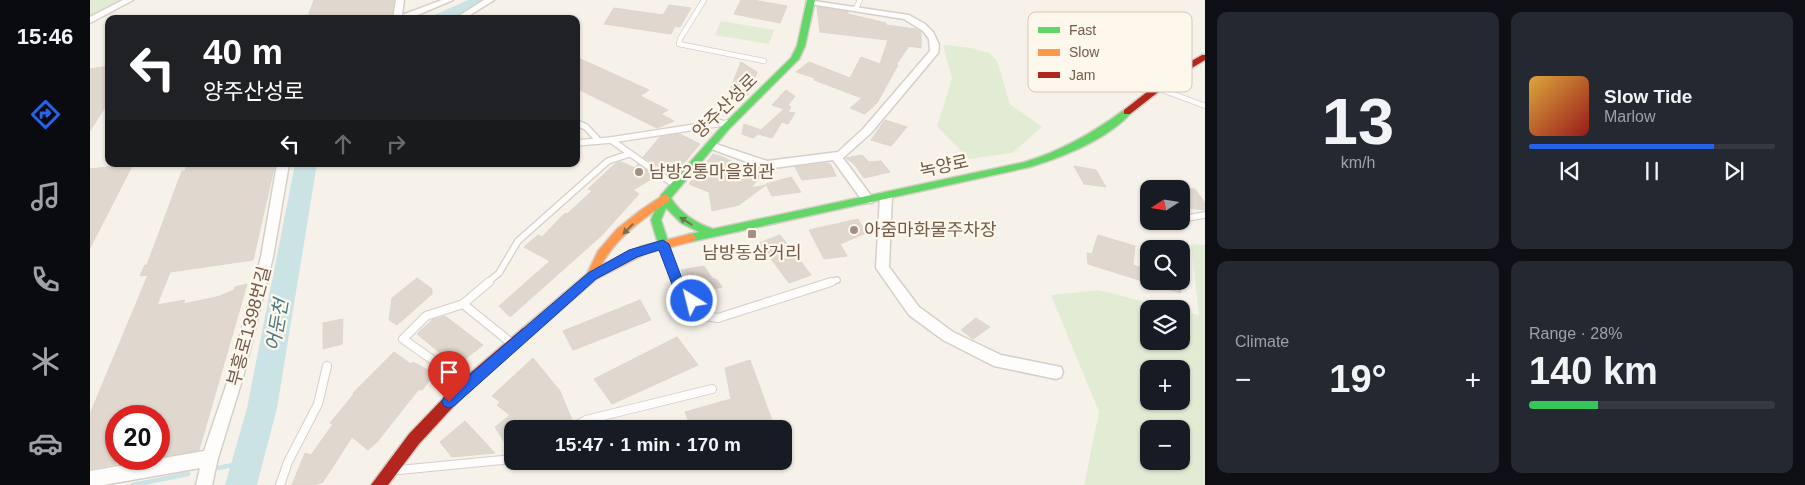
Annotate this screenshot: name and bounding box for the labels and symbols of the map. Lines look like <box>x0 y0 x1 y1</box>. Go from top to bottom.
legend <box>1028 12 1192 92</box>
text: Fast <box>1069 22 1096 38</box>
text: Slow <box>1069 44 1100 60</box>
text: Jam <box>1069 67 1095 83</box>
street label: 양주산성로 <box>689 70 761 142</box>
street label: 녹양로 <box>918 151 970 181</box>
place label: 남방2통마을회관 <box>649 162 775 182</box>
marker: 남방2통마을회관 <box>633 166 645 178</box>
north arrow <box>1140 180 1190 230</box>
one-way arrow <box>679 217 692 226</box>
place label: 아줌마화물주차장 <box>864 220 996 240</box>
one-way arrow <box>622 222 634 234</box>
marker: 아줌마화물주차장 <box>848 224 860 236</box>
marker: 남방동삼거리 <box>746 228 758 240</box>
place label: 남방동삼거리 <box>702 243 802 263</box>
street label: 부흥로1398번길 <box>223 264 275 388</box>
position arrow <box>665 274 717 326</box>
water label: 어둔천 <box>262 296 292 353</box>
pin <box>428 351 470 402</box>
speed limit sign: 20 <box>105 405 170 470</box>

